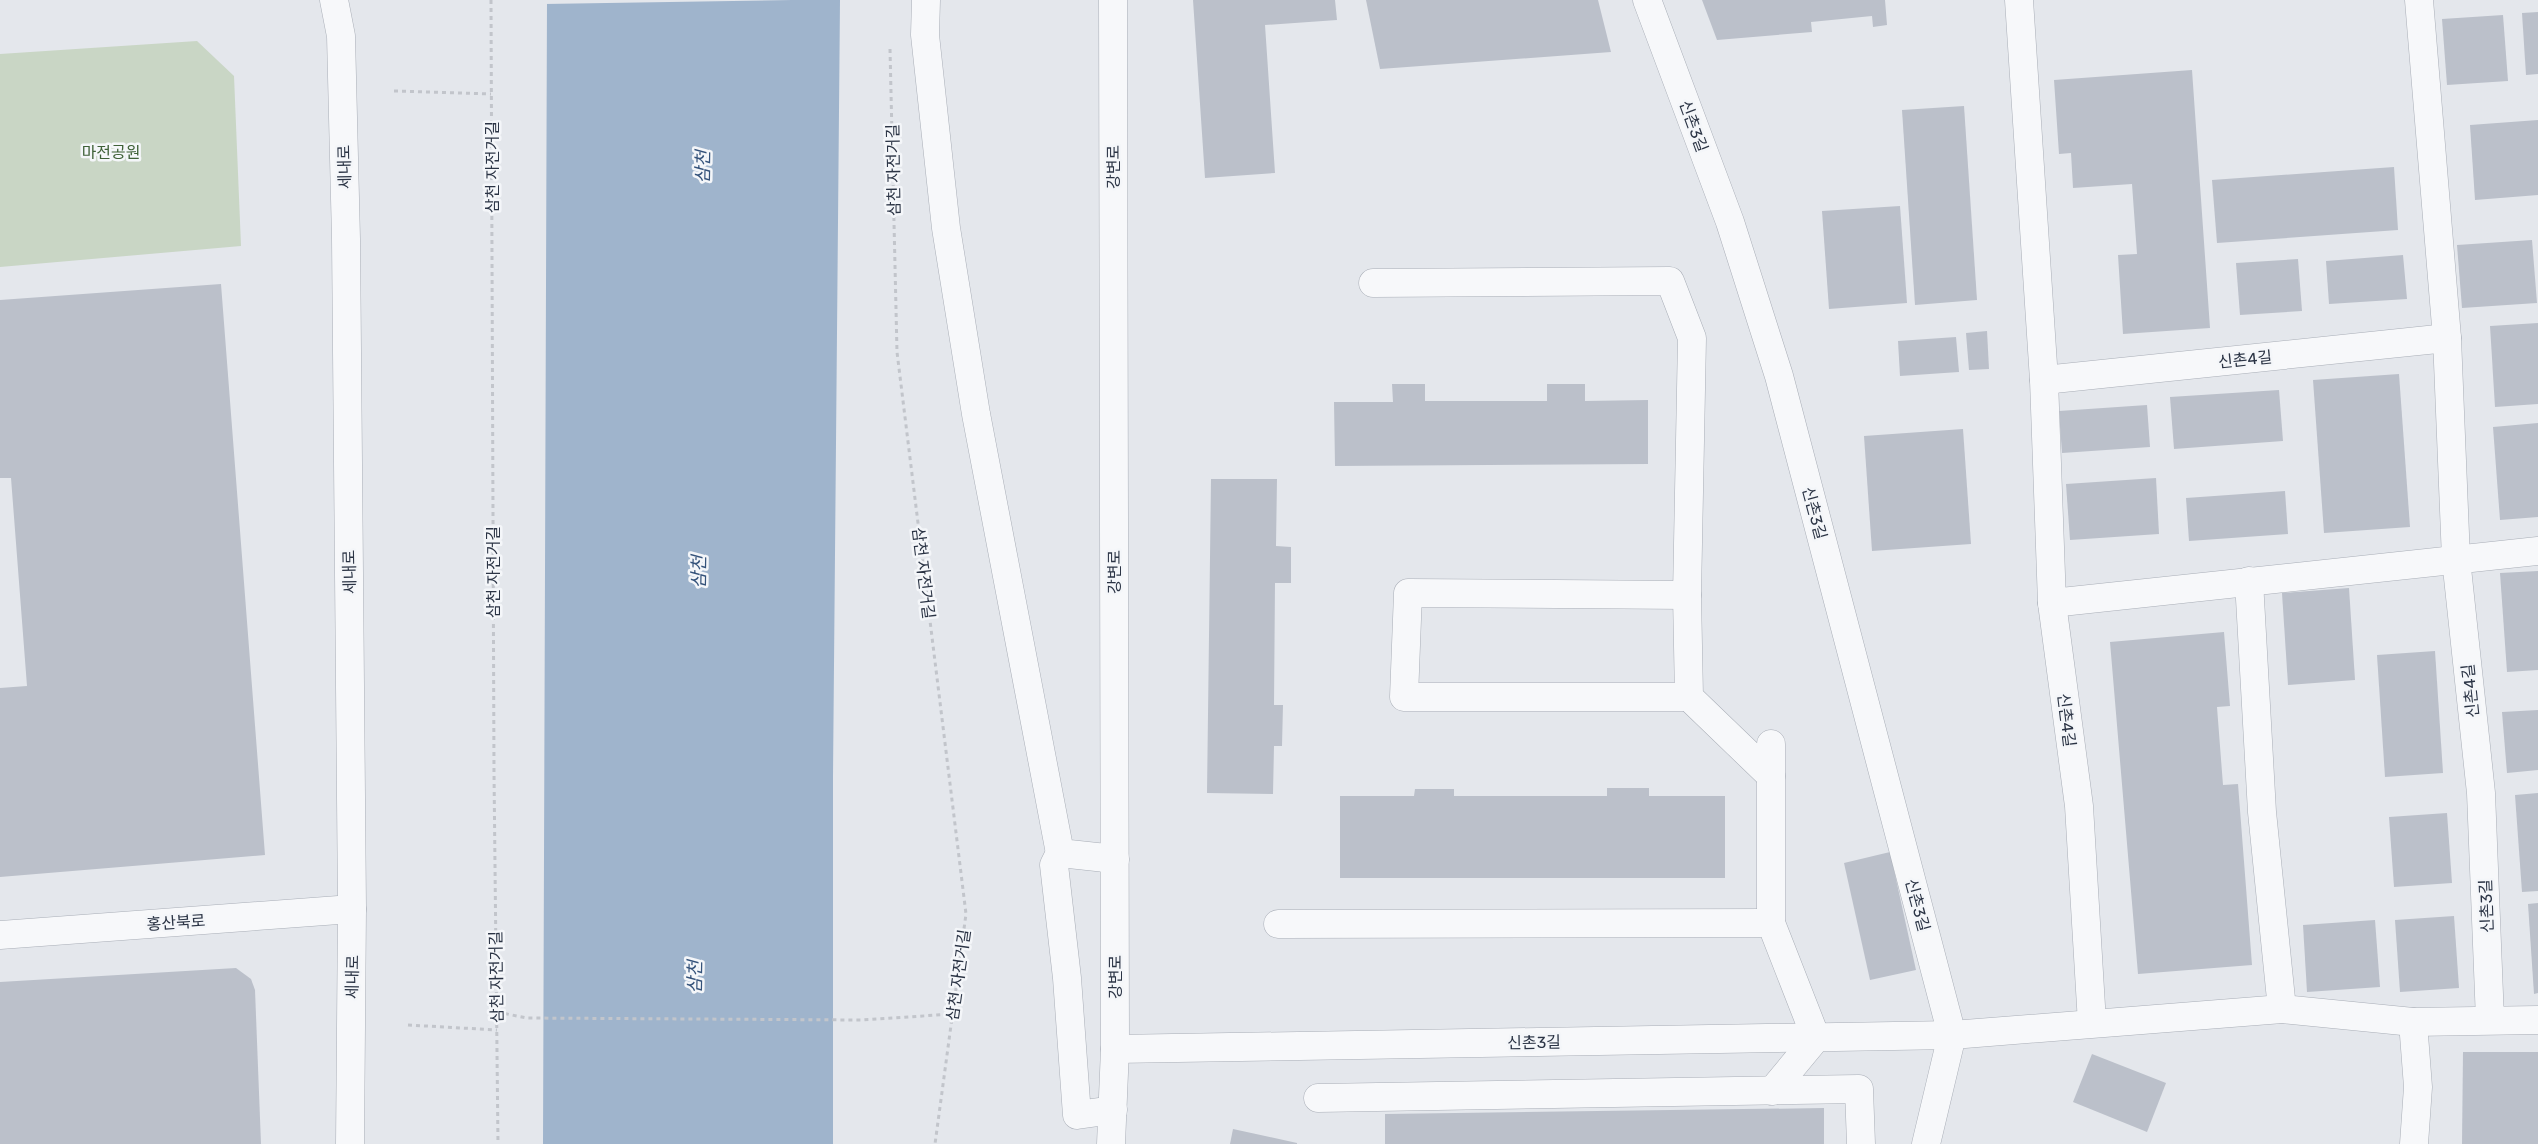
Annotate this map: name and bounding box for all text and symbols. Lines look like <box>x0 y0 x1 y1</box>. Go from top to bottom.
street label: 신촌3길 <box>1675 98 1712 155</box>
street label: 삼천 자전거길 <box>483 121 502 213</box>
street label: 삼천 자전거길 <box>883 124 904 216</box>
park label: 마전공원 <box>82 143 140 162</box>
street label: 세내로 <box>335 144 354 189</box>
street label: 강변로 <box>1104 145 1123 189</box>
water label: 삼천 <box>692 148 714 184</box>
street label: 신촌4길 <box>2217 347 2273 372</box>
street label: 신촌3길 <box>1798 485 1831 542</box>
street label: 삼천 자전거길 <box>484 526 503 618</box>
street label: 삼천 자전거길 <box>908 526 939 620</box>
street label: 세내로 <box>340 549 359 594</box>
street label: 강변로 <box>1105 550 1124 594</box>
water label: 삼천 <box>688 553 710 589</box>
street label: 신촌4길 <box>2458 663 2483 719</box>
street label: 신촌4길 <box>2054 692 2079 748</box>
street label: 신촌3길 <box>1901 877 1934 934</box>
street label: 신촌3길 <box>2476 879 2497 933</box>
street label: 홍산북로 <box>146 911 206 934</box>
street label: 삼천 자전거길 <box>943 928 974 1022</box>
street label: 삼천 자전거길 <box>486 931 507 1023</box>
street label: 세내로 <box>343 954 362 999</box>
street label: 강변로 <box>1106 955 1125 999</box>
water label: 삼천 <box>684 958 706 994</box>
street label: 신촌3길 <box>1507 1033 1561 1052</box>

